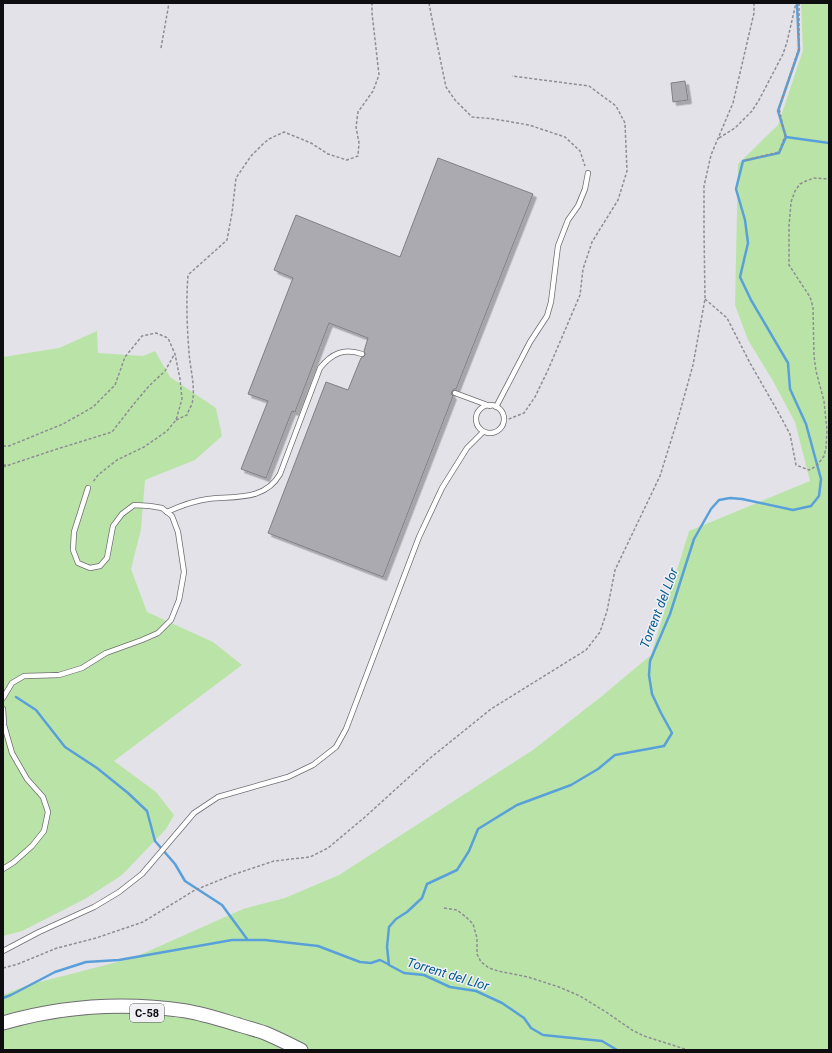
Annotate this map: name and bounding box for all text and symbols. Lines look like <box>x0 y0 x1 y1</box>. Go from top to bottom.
water label: Torrent del Llor <box>637 565 681 650</box>
water label: Torrent del Llor <box>405 954 491 994</box>
road number: C-58 <box>130 1004 164 1022</box>

